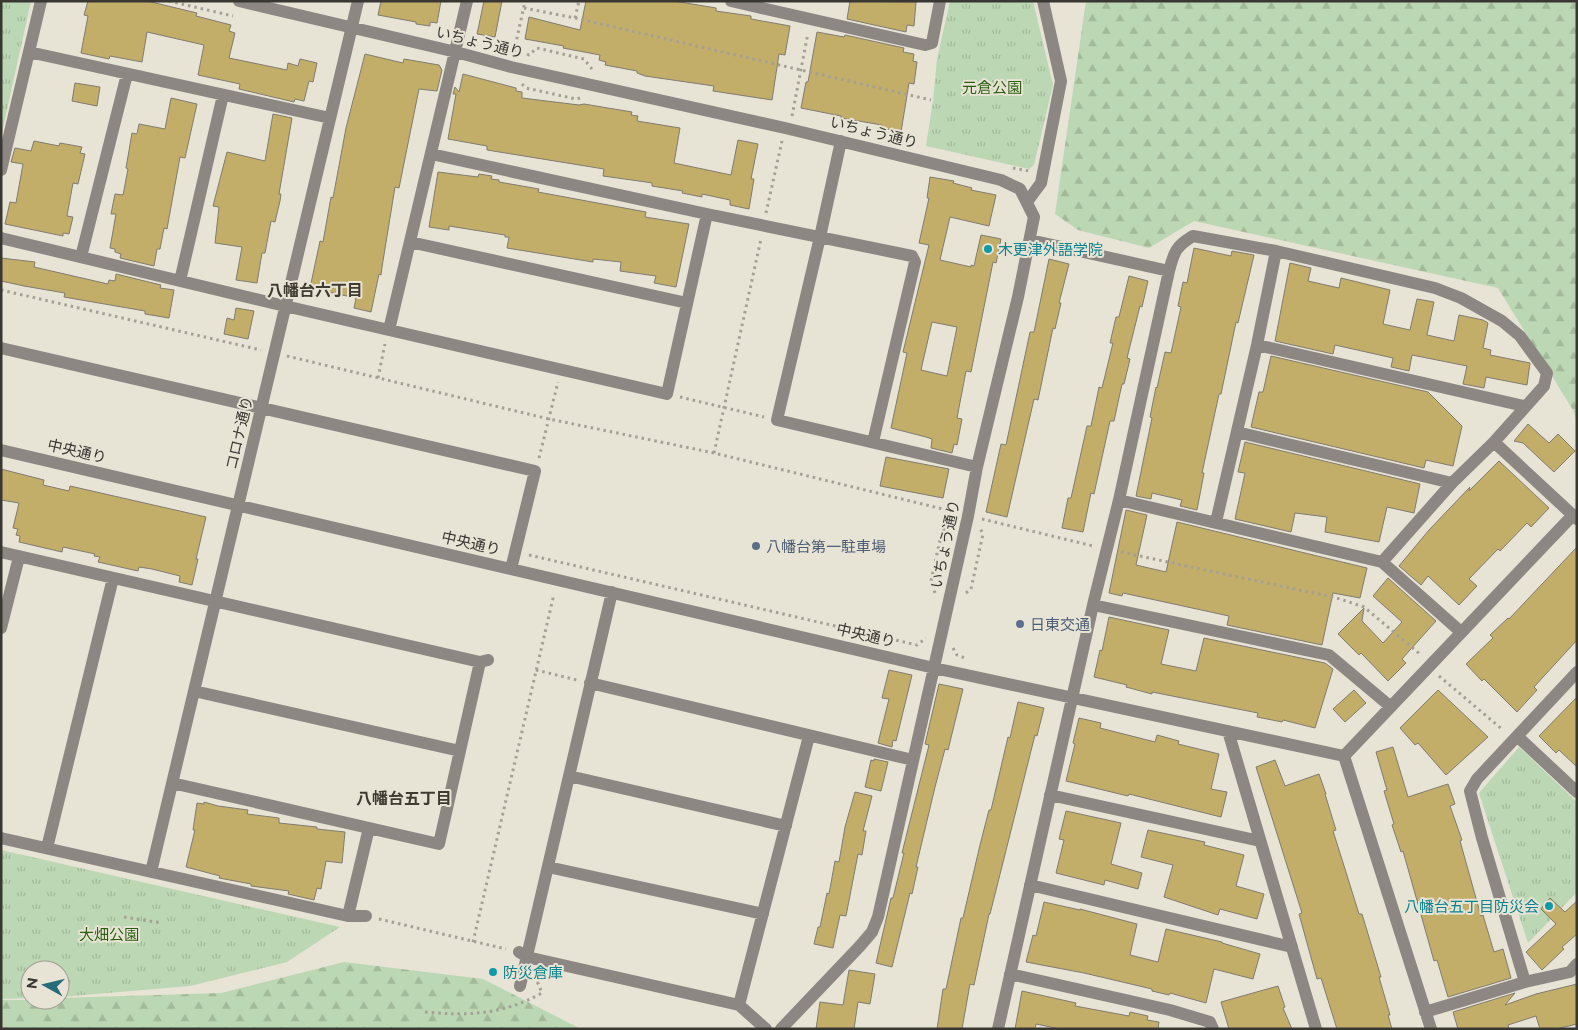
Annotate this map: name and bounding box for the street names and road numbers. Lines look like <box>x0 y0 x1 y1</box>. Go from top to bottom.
street label: いちょう通り <box>434 22 526 62</box>
street label: いちょう通り <box>828 112 920 152</box>
street label: コロナ通り <box>221 394 257 472</box>
street label: 中央通り <box>46 435 108 467</box>
street label: いちょう通り <box>926 498 964 590</box>
street label: 中央通り <box>440 527 502 559</box>
street label: 中央通り <box>835 619 897 651</box>

